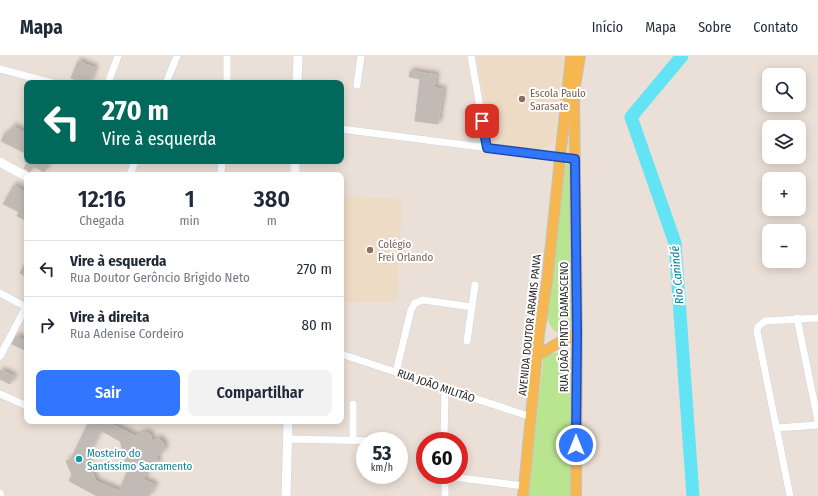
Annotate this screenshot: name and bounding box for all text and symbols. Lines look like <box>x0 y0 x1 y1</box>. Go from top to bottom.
text: Mapa <box>20 16 63 39</box>
text: Início <box>592 19 623 36</box>
text: Mapa <box>645 19 676 36</box>
text: Sobre <box>698 19 731 36</box>
text: Contato <box>753 19 798 36</box>
map controls <box>762 68 806 268</box>
button: search <box>762 68 806 112</box>
place label: Escola Paulo Sarasate <box>530 87 586 113</box>
text: 270 m <box>102 94 169 127</box>
marker: Escola Paulo Sarasate <box>517 94 527 104</box>
icon: left <box>36 96 88 148</box>
pin <box>465 104 499 138</box>
icon: arrive <box>471 110 493 132</box>
button: layers <box>762 120 806 164</box>
text: Vire à esquerda <box>102 128 216 150</box>
button: + <box>762 172 806 216</box>
text: 12:16 <box>78 185 126 213</box>
text: 1 <box>185 185 195 213</box>
text: 380 <box>254 185 290 213</box>
text: Chegada <box>79 213 124 228</box>
text: min <box>180 213 200 228</box>
text: m <box>267 213 277 228</box>
button: − <box>762 224 806 268</box>
place label: Colégio Frei Orlando <box>378 238 433 264</box>
marker: Colégio Frei Orlando <box>365 245 375 255</box>
water label: Rio Canindé <box>667 245 687 305</box>
text: Vire à esquerda <box>70 252 167 270</box>
street label: AVENIDA DOUTOR ARAMIS PAIVA <box>516 254 544 396</box>
icon: left <box>36 258 58 280</box>
text: 270 m <box>297 260 332 278</box>
street label: RUA JOÃO PINTO DAMASCENO <box>558 262 571 392</box>
text: Rua Doutor Gerôncio Brígido Neto <box>70 270 250 285</box>
text: Vire à direita <box>70 308 149 326</box>
icon: right <box>36 314 58 336</box>
text: 80 m <box>302 316 332 334</box>
text: Rua Adenise Cordeiro <box>70 326 184 341</box>
street label: RUA JOÃO MILITÃO <box>395 367 477 405</box>
button: Sair <box>36 370 180 416</box>
button: Compartilhar <box>188 370 332 416</box>
position arrow <box>555 424 597 466</box>
speed limit sign: 60 <box>416 432 468 484</box>
text: 53 <box>372 441 392 465</box>
place label: Mosteiro do Santíssimo Sacramento <box>87 447 192 473</box>
marker: Mosteiro do Santíssimo Sacramento <box>74 454 84 464</box>
text: km/h <box>371 462 393 474</box>

